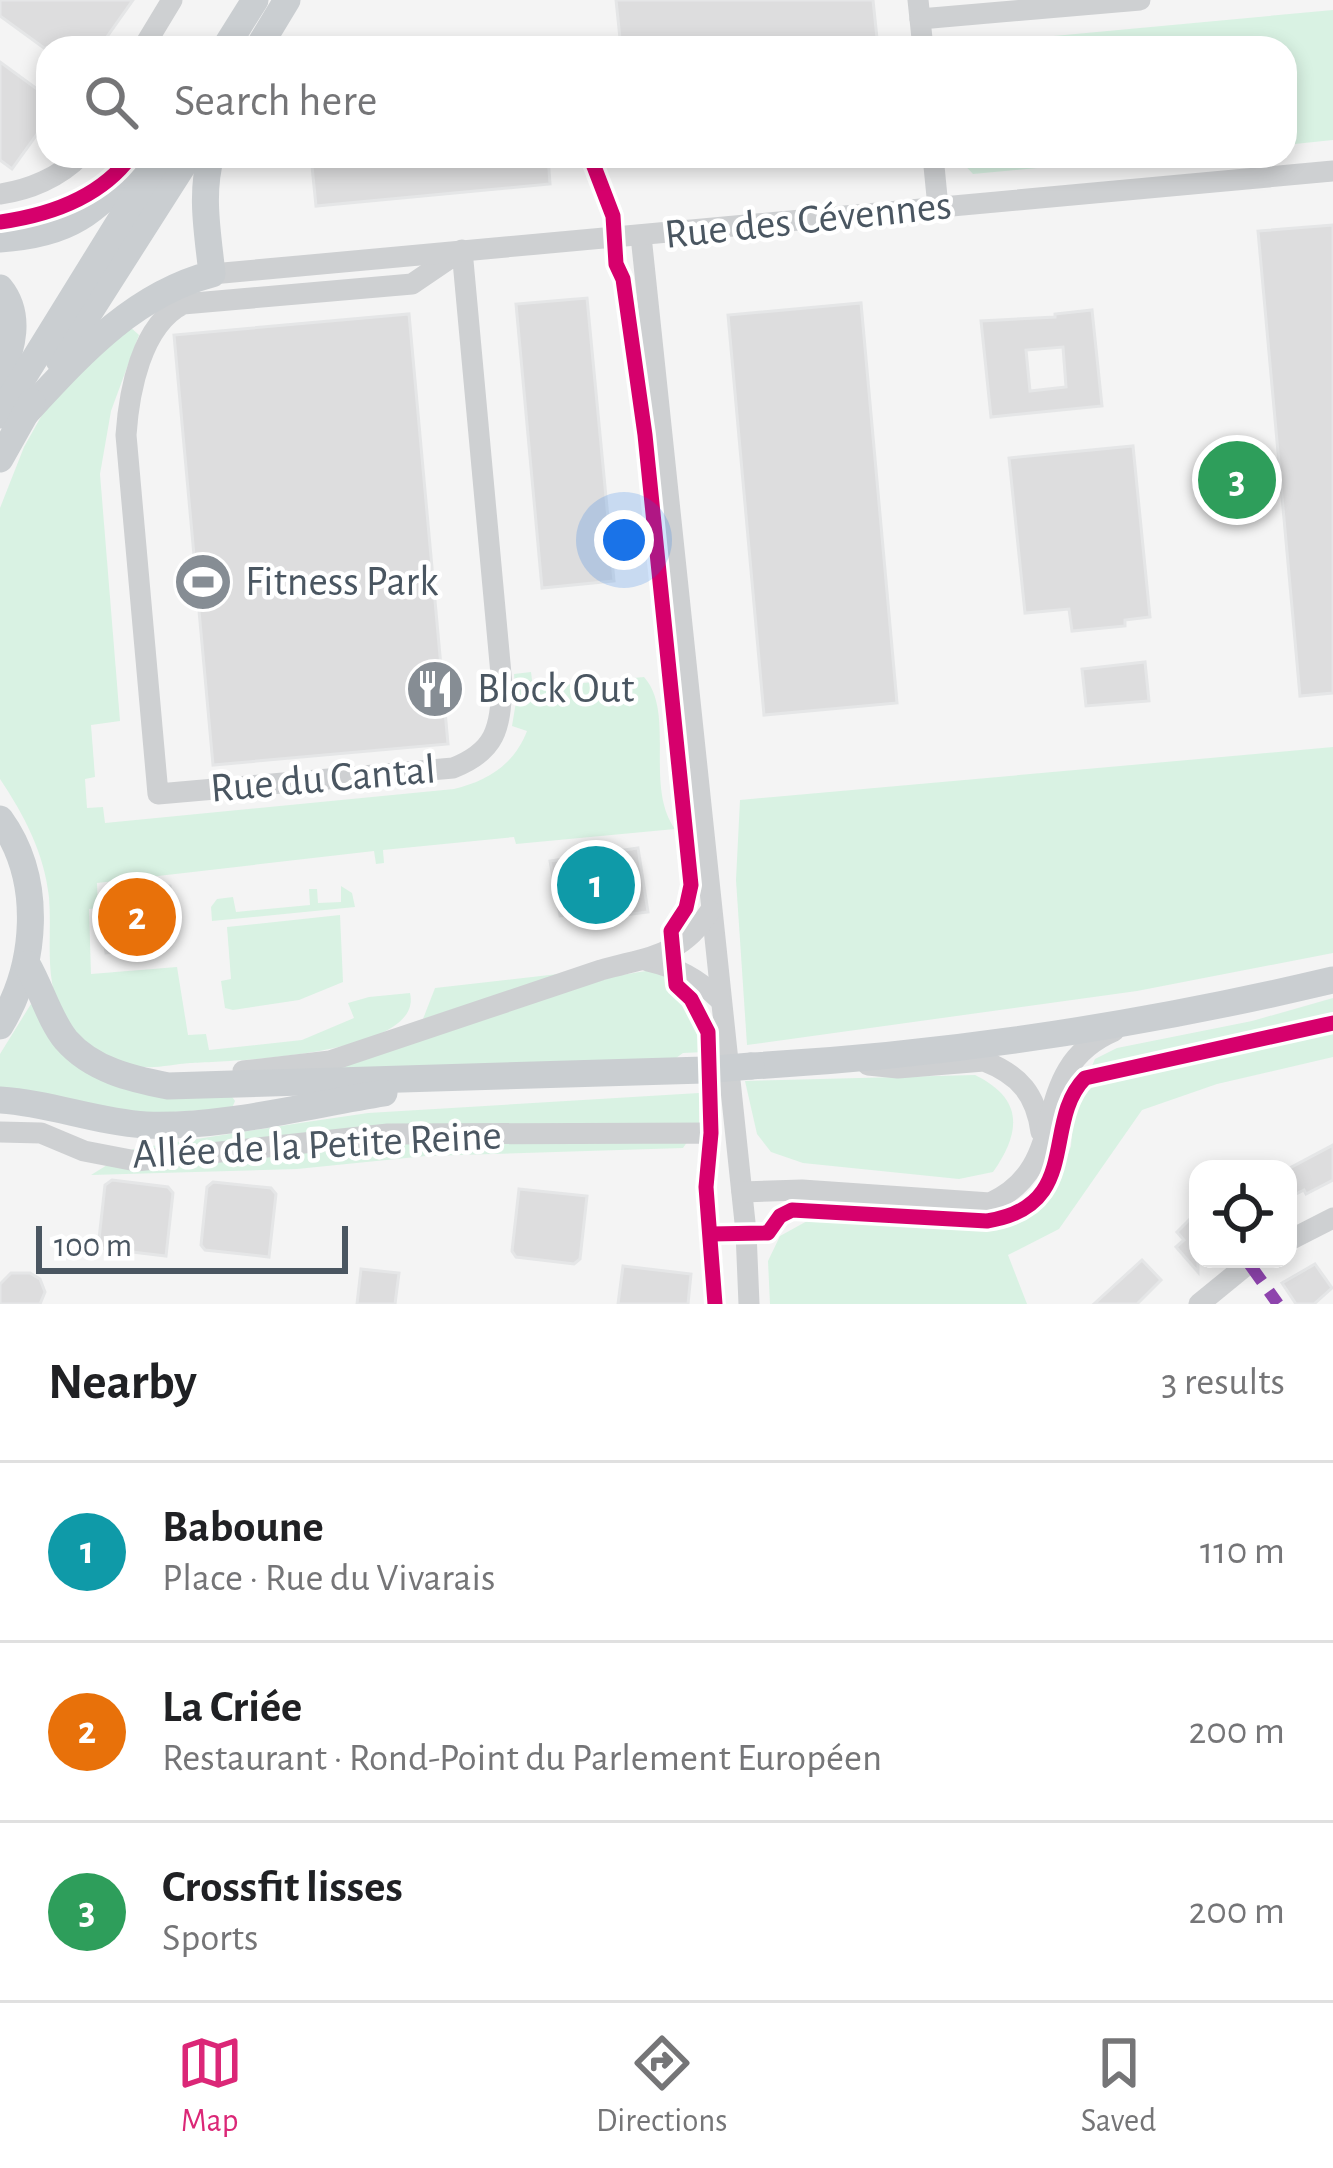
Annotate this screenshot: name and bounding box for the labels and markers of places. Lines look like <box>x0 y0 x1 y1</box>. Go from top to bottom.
pin: 3 <box>1198 435 1276 525</box>
sports icon: Fitness Park <box>172 551 234 613</box>
place label: Fitness Park <box>245 561 438 603</box>
restaurant icon: Block Out <box>404 658 466 720</box>
place label: Block Out <box>477 668 634 710</box>
pin: 1 <box>557 840 635 930</box>
pin: 2 <box>98 872 176 962</box>

